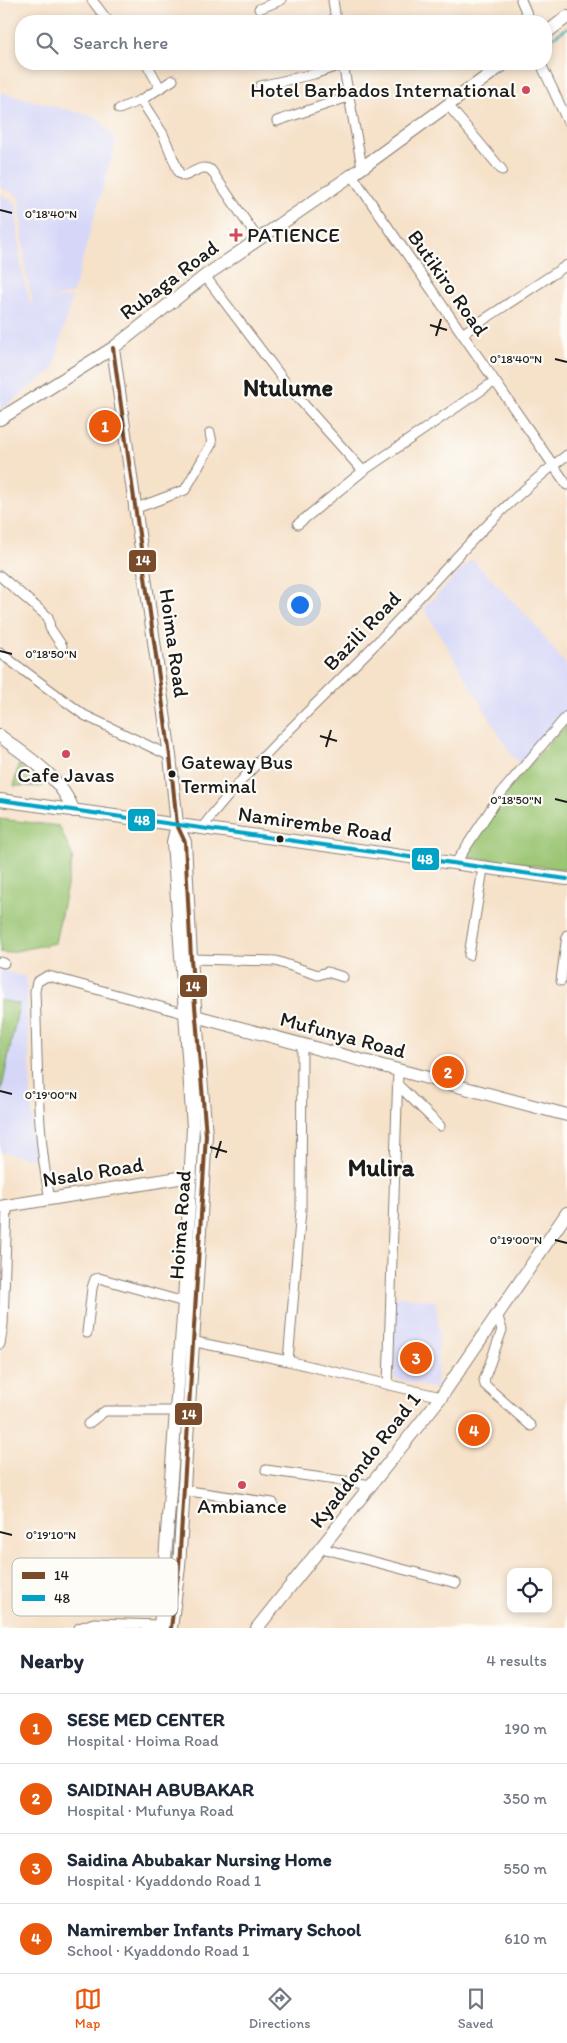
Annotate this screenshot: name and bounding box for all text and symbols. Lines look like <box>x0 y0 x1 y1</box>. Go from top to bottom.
search box <box>15 15 552 70</box>
icon: search <box>33 29 61 57</box>
text: Search here <box>73 31 168 54</box>
place label: Hotel Barbados International <box>250 77 516 102</box>
marker: Hotel Barbados International <box>520 84 532 96</box>
text: 0°18'40"N <box>25 207 77 221</box>
place label: PATIENCE <box>247 222 340 247</box>
street label: Butikiro Road <box>403 225 494 341</box>
marker: PATIENCE <box>229 228 243 242</box>
street label: Rubaga Road <box>114 234 223 325</box>
text: 0°18'40"N <box>490 352 542 366</box>
district label: Ntulume <box>243 373 333 402</box>
pin: 1 <box>89 407 121 445</box>
line badge: 14 <box>128 549 157 573</box>
text: 14 <box>136 552 151 569</box>
street label: Bazili Road <box>318 585 406 676</box>
street label: Hoima Road <box>155 587 194 699</box>
your location <box>287 592 313 618</box>
text: 0°18'50"N <box>25 647 77 661</box>
marker: Cafe Javas <box>60 748 72 760</box>
place label: Gateway Bus Terminal <box>181 750 293 798</box>
place label: Cafe Javas <box>17 762 115 787</box>
marker: Gateway Bus Terminal <box>167 769 177 779</box>
text: 0°18'50"N <box>490 793 542 807</box>
street label: Namirembe Road <box>237 800 394 847</box>
line badge: 48 <box>127 808 156 832</box>
text: 48 <box>134 812 150 829</box>
unlabelled marker <box>275 834 285 844</box>
line badge: 48 <box>411 847 440 871</box>
text: 48 <box>417 851 433 868</box>
line badge: 14 <box>179 974 208 998</box>
text: 14 <box>186 978 201 995</box>
street label: Mufunya Road <box>277 1006 409 1063</box>
pin: 2 <box>432 1053 464 1091</box>
text: 0°19'00"N <box>25 1088 77 1102</box>
street label: Nsalo Road <box>41 1151 146 1192</box>
district label: Mulira <box>348 1153 415 1182</box>
street label: Hoima Road <box>163 1170 196 1280</box>
text: 0°19'00"N <box>490 1233 542 1247</box>
pin: 3 <box>400 1339 432 1377</box>
street label: Kyaddondo Road 1 <box>304 1387 425 1533</box>
line badge: 14 <box>174 1402 203 1426</box>
text: 14 <box>182 1406 197 1423</box>
pin: 4 <box>458 1411 490 1449</box>
marker: Ambiance <box>236 1479 248 1491</box>
place label: Ambiance <box>197 1493 287 1518</box>
text: 0°19'10"N <box>26 1528 76 1542</box>
legend <box>12 1558 178 1616</box>
text: 14 <box>54 1567 69 1584</box>
map controls <box>507 1568 552 1613</box>
button: locate <box>507 1568 552 1613</box>
text: 48 <box>54 1590 70 1607</box>
text: Nearby <box>20 1648 84 1673</box>
text: 4 results <box>486 1651 547 1670</box>
text: SESE MED CENTER <box>67 1708 225 1731</box>
text: 1 <box>32 1719 40 1738</box>
text: 190 m <box>504 1719 547 1738</box>
text: Hospital · Hoima Road <box>67 1731 219 1750</box>
text: SAIDINAH ABUBAKAR <box>67 1778 254 1801</box>
text: 2 <box>32 1789 40 1808</box>
text: 350 m <box>503 1789 547 1808</box>
text: Hospital · Mufunya Road <box>67 1801 234 1820</box>
text: Saidina Abubakar Nursing Home <box>67 1848 332 1871</box>
text: 3 <box>32 1859 40 1878</box>
text: 550 m <box>503 1859 547 1878</box>
text: Hospital · Kyaddondo Road 1 <box>67 1871 261 1890</box>
text: Namirember Infants Primary School <box>67 1918 361 1941</box>
text: 4 <box>31 1929 41 1948</box>
text: 610 m <box>504 1929 547 1948</box>
text: School · Kyaddondo Road 1 <box>67 1941 249 1960</box>
tab: Map <box>74 1985 102 2032</box>
tab: Directions <box>249 1985 310 2032</box>
tab: Saved <box>458 1985 493 2032</box>

